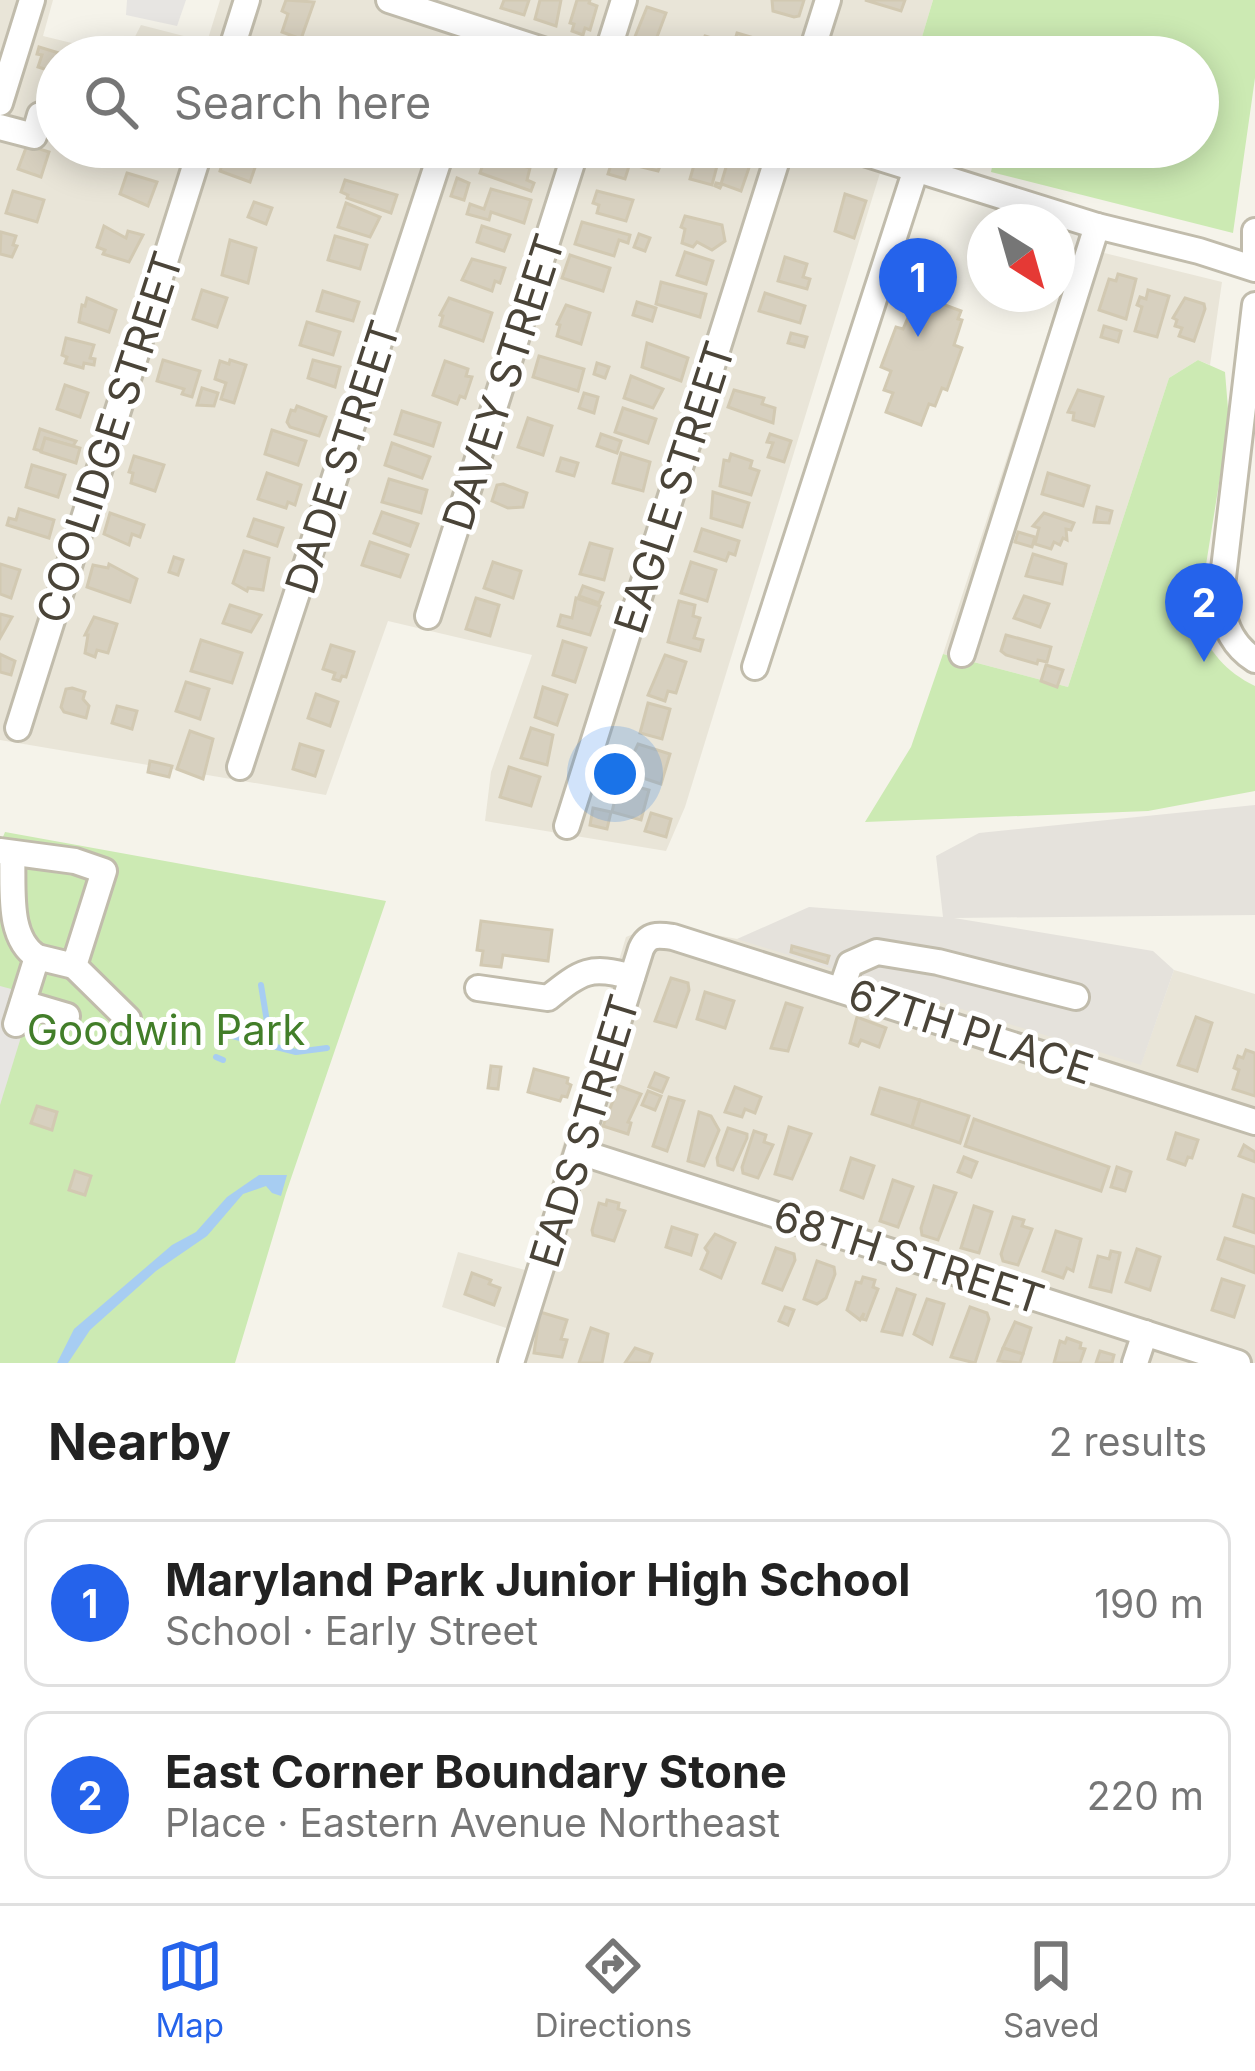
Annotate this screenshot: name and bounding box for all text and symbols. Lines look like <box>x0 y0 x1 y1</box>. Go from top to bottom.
search box <box>36 36 1219 168</box>
icon: search <box>78 69 144 135</box>
text: Search here <box>174 75 431 130</box>
north arrow <box>967 204 1075 312</box>
street label: DAVEY STREET <box>431 228 575 536</box>
pin: 1 <box>879 238 957 337</box>
street label: COOLIDGE STREET <box>25 245 193 629</box>
street label: DADE STREET <box>274 314 410 600</box>
street label: EAGLE STREET <box>603 335 745 639</box>
pin: 2 <box>1165 563 1243 662</box>
your location <box>585 744 645 804</box>
street label: 67TH PLACE <box>842 968 1100 1094</box>
street label: EADS STREET <box>518 989 650 1273</box>
park label: Goodwin Park <box>27 1004 305 1055</box>
street label: 68TH STREET <box>768 1189 1050 1325</box>
text: Nearby <box>48 1411 231 1472</box>
text: 2 results <box>1049 1418 1207 1465</box>
text: Maryland Park Junior High School <box>165 1552 911 1607</box>
text: 1 <box>82 1580 98 1627</box>
text: 190 m <box>1094 1580 1204 1627</box>
text: School · Early Street <box>165 1607 538 1654</box>
text: East Corner Boundary Stone <box>165 1744 787 1799</box>
text: 2 <box>78 1772 102 1819</box>
text: 220 m <box>1087 1772 1204 1819</box>
text: Place · Eastern Avenue Northeast <box>165 1799 780 1846</box>
tab: Map <box>155 1933 224 2045</box>
tab: Directions <box>535 1933 692 2045</box>
tab: Saved <box>1003 1933 1100 2045</box>

